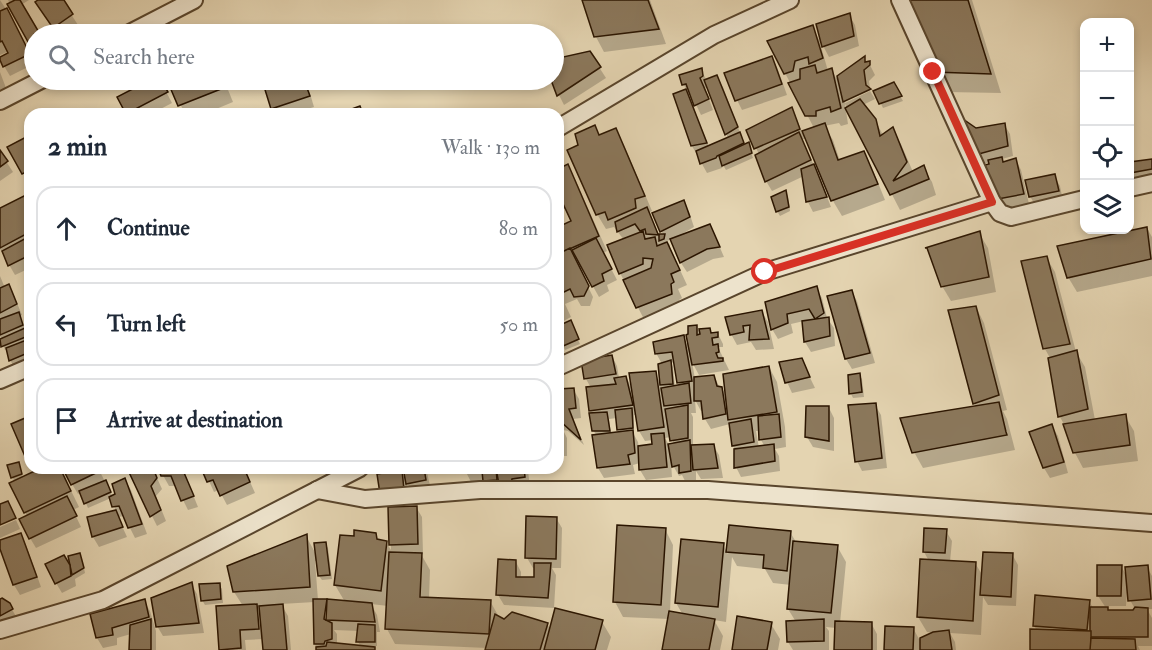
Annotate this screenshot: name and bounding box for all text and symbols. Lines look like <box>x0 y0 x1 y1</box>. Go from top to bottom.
map controls <box>1080 18 1134 234</box>
button: + <box>1080 18 1134 72</box>
search box <box>24 24 564 90</box>
icon: search <box>45 41 78 74</box>
text: Search here <box>93 43 195 71</box>
route end <box>919 58 945 84</box>
button: − <box>1080 72 1134 126</box>
button: locate <box>1080 126 1134 180</box>
text: 2 min <box>48 131 107 163</box>
text: Walk · 130 m <box>441 135 540 160</box>
button: layers <box>1080 180 1134 234</box>
icon: ahead <box>50 212 83 245</box>
text: Continue <box>107 214 190 242</box>
text: 80 m <box>499 216 538 241</box>
route start <box>751 258 777 284</box>
icon: left <box>50 308 83 341</box>
text: Turn left <box>107 310 186 338</box>
text: 50 m <box>499 312 538 337</box>
icon: arrive <box>50 404 83 437</box>
text: Arrive at destination <box>107 406 283 434</box>

